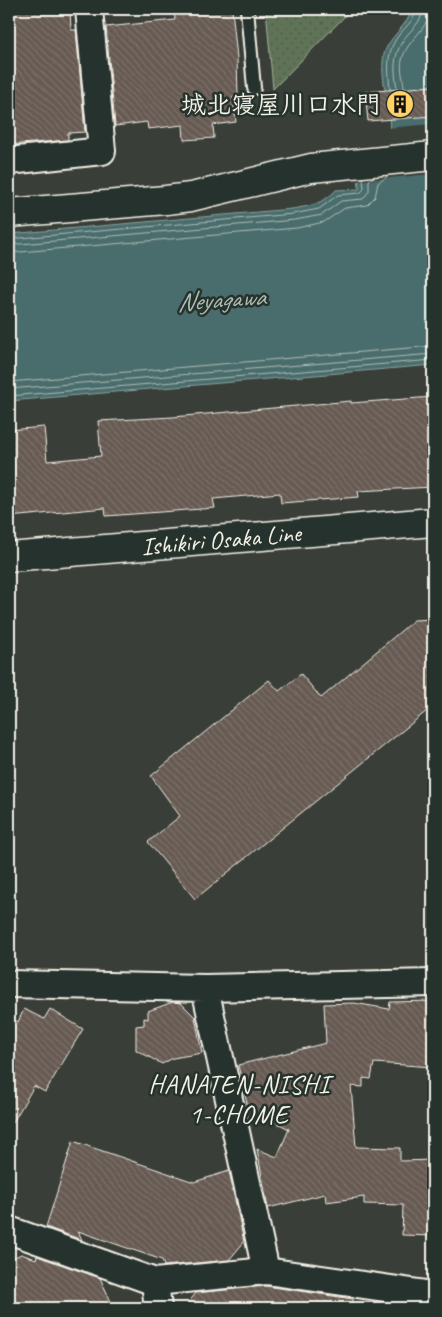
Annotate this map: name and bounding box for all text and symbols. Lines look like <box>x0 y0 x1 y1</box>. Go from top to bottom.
place label: 城北寝屋川口水門 <box>181 89 381 121</box>
building icon: 城北寝屋川口水門 <box>385 89 415 119</box>
water label: Neyagawa <box>176 280 269 319</box>
street label: Ishikiri Osaka Line <box>140 517 304 563</box>
district label: HANATEN-NISHI 1-CHOME <box>148 1068 334 1131</box>

